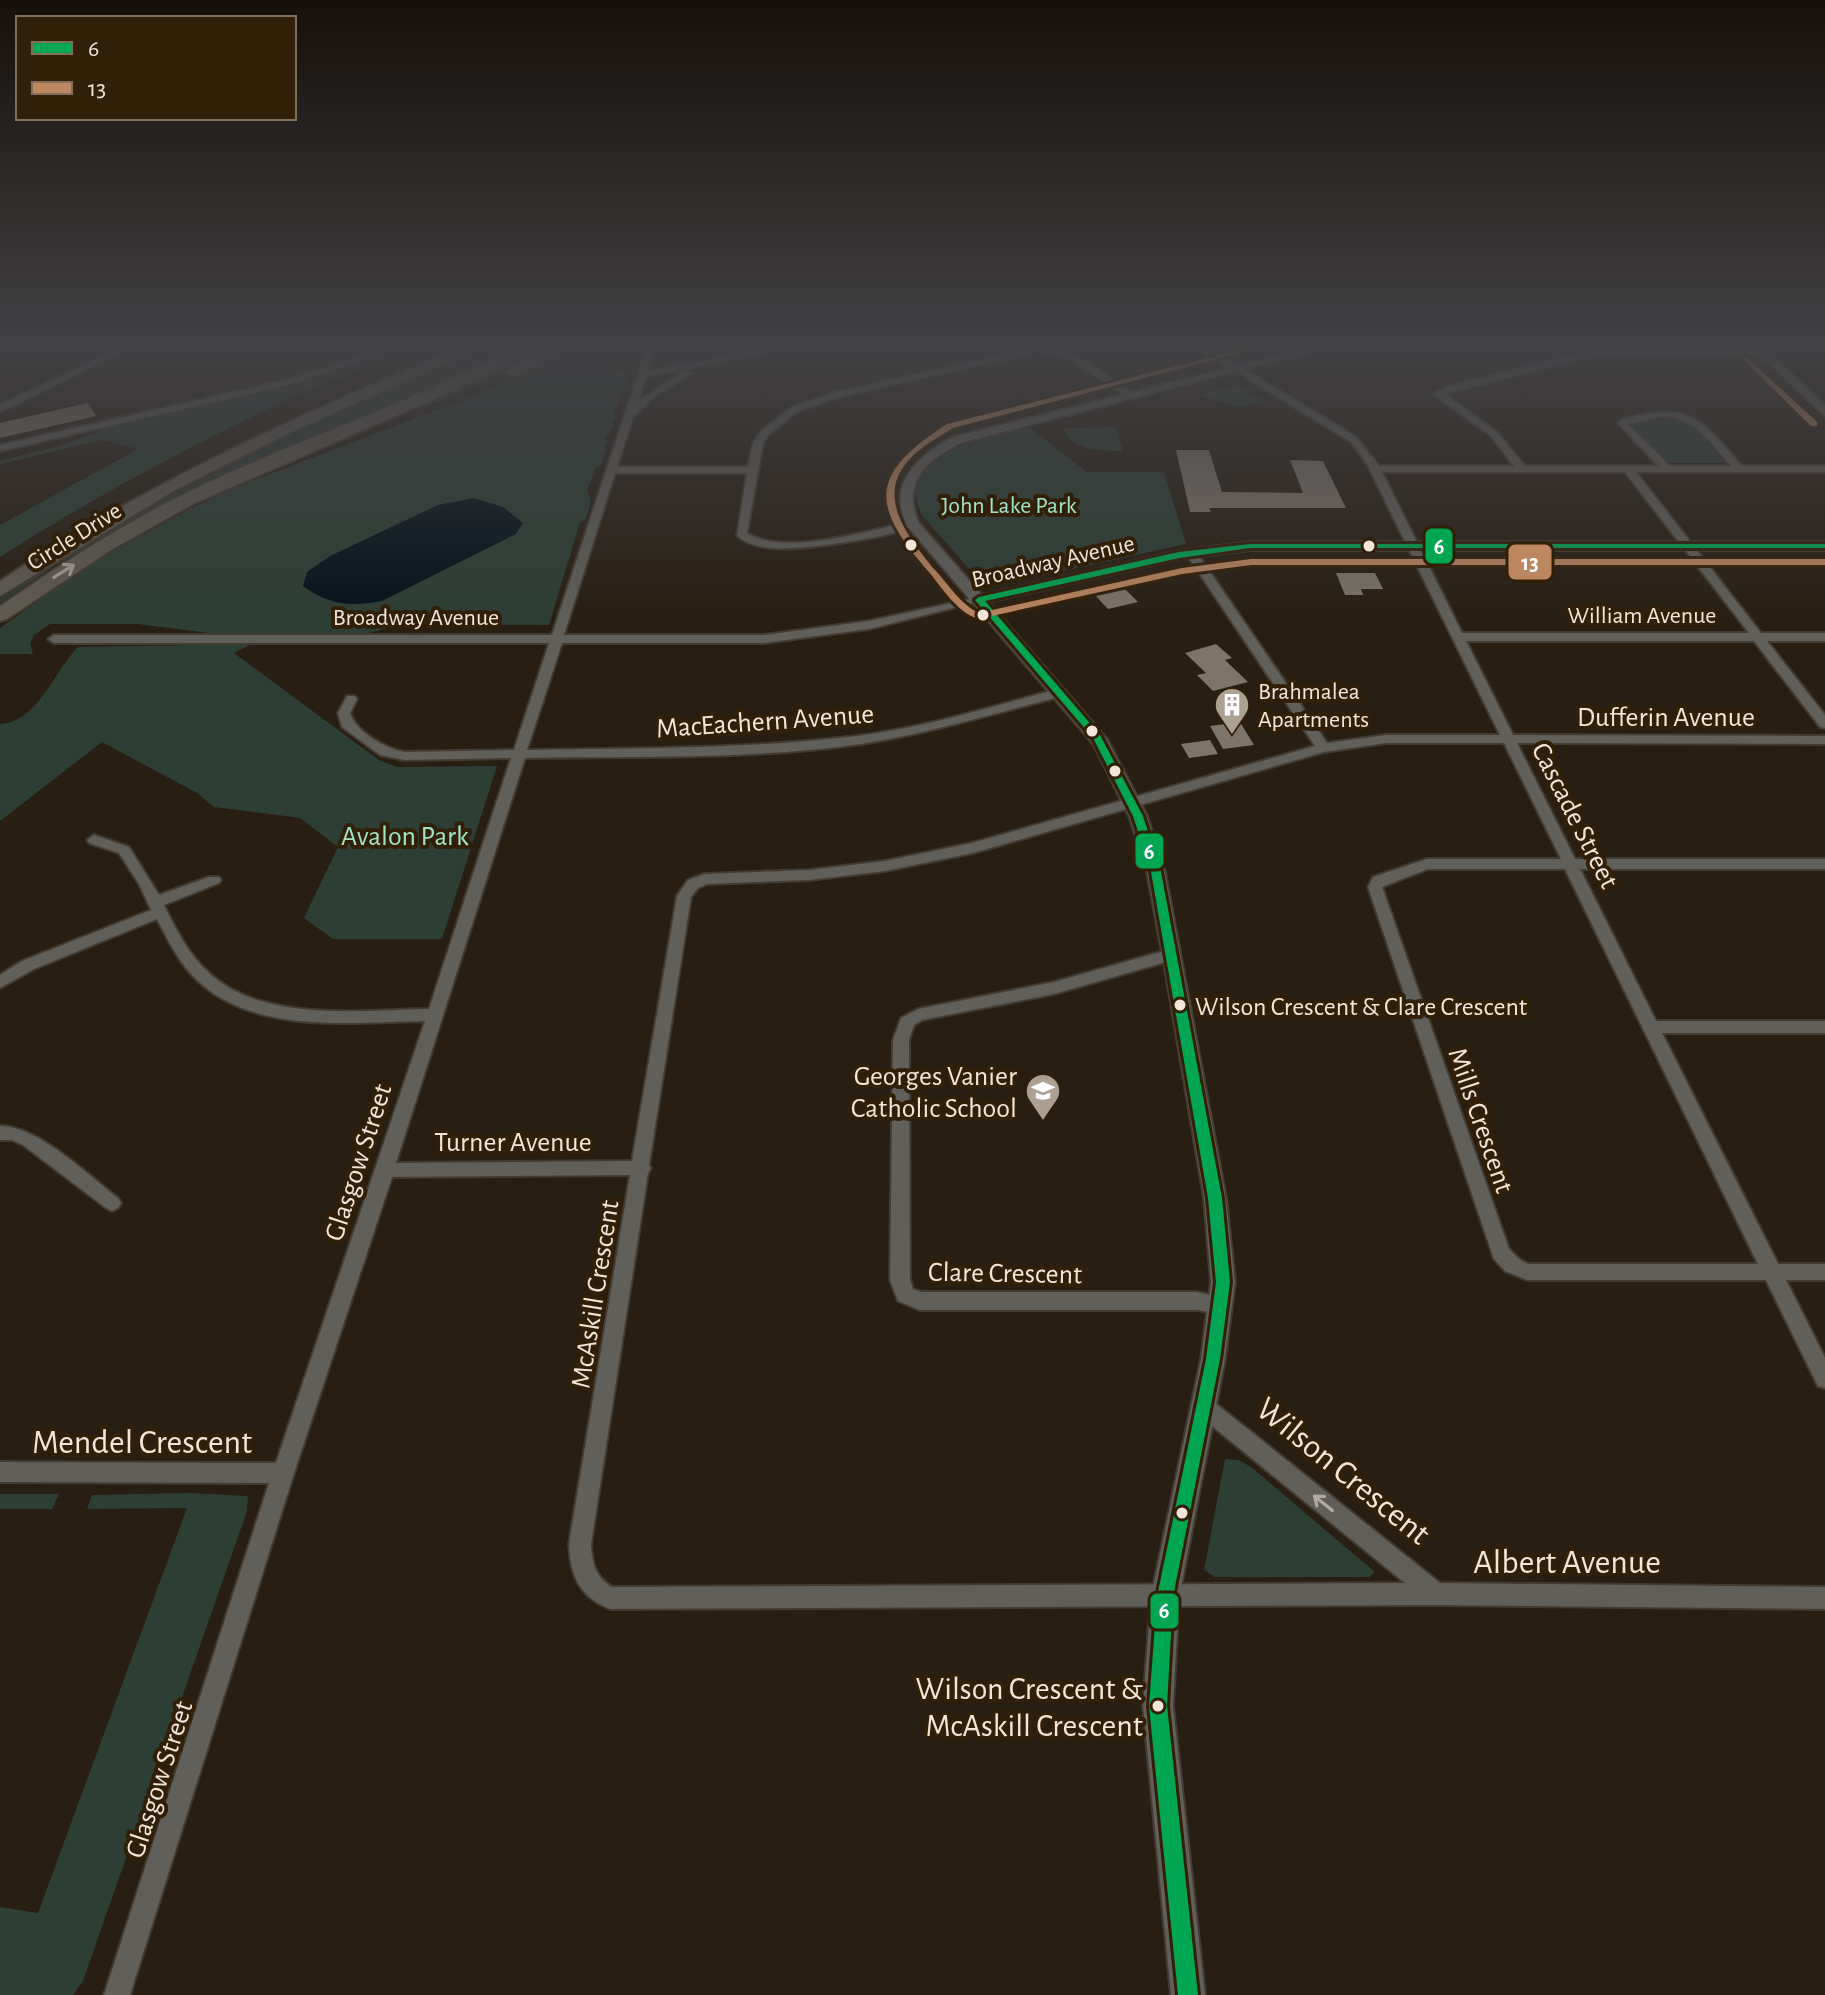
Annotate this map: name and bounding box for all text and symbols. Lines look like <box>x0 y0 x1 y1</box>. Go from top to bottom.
legend <box>16 16 296 120</box>
text: 6 <box>88 37 99 61</box>
text: 13 <box>88 77 106 101</box>
park label: John Lake Park <box>941 494 1077 518</box>
street label: Circle Drive <box>23 499 126 575</box>
line badge: 6 <box>1424 527 1454 565</box>
street label: Broadway Avenue <box>969 532 1137 592</box>
text: 6 <box>1434 536 1444 558</box>
unlabelled marker <box>903 537 919 553</box>
unlabelled marker <box>1361 538 1377 554</box>
line badge: 13 <box>1507 543 1553 581</box>
text: 13 <box>1521 552 1539 574</box>
one-way arrow <box>52 562 75 578</box>
street label: William Avenue <box>1568 604 1716 628</box>
street label: Broadway Avenue <box>333 606 499 630</box>
unlabelled marker <box>975 607 991 623</box>
place label: Brahmalea Apartments <box>1258 680 1369 732</box>
building icon: Brahmalea Apartments <box>1213 686 1251 736</box>
street label: MacEachern Avenue <box>655 700 875 744</box>
street label: Dufferin Avenue <box>1577 704 1755 732</box>
unlabelled marker <box>1084 723 1100 739</box>
street label: Cascade Street <box>1526 739 1623 893</box>
unlabelled marker <box>1107 763 1123 779</box>
park label: Avalon Park <box>341 823 469 851</box>
line badge: 6 <box>1134 832 1165 870</box>
text: 6 <box>1144 841 1154 863</box>
place label: Wilson Crescent & Clare Crescent <box>1195 994 1527 1020</box>
marker: Wilson Crescent & Clare Crescent <box>1172 997 1188 1013</box>
street label: Mills Crescent <box>1442 1045 1518 1197</box>
place label: Georges Vanier Catholic School <box>851 1063 1017 1123</box>
school or university icon: Georges Vanier Catholic School <box>1024 1072 1062 1122</box>
street label: Glasgow Street <box>320 1081 397 1245</box>
street label: Turner Avenue <box>434 1129 592 1157</box>
street label: McAskill Crescent <box>567 1198 625 1390</box>
street label: Clare Crescent <box>928 1259 1082 1289</box>
street label: Wilson Crescent <box>1249 1391 1436 1552</box>
street label: Mendel Crescent <box>32 1426 252 1460</box>
one-way arrow <box>1313 1494 1334 1511</box>
unlabelled marker <box>1174 1505 1190 1521</box>
street label: Albert Avenue <box>1473 1546 1661 1580</box>
line badge: 6 <box>1149 1592 1180 1630</box>
text: 6 <box>1159 1600 1169 1622</box>
place label: Wilson Crescent & McAskill Crescent <box>916 1673 1143 1742</box>
street label: Glasgow Street <box>121 1698 198 1862</box>
marker: Wilson Crescent & McAskill Crescent <box>1150 1698 1166 1714</box>

